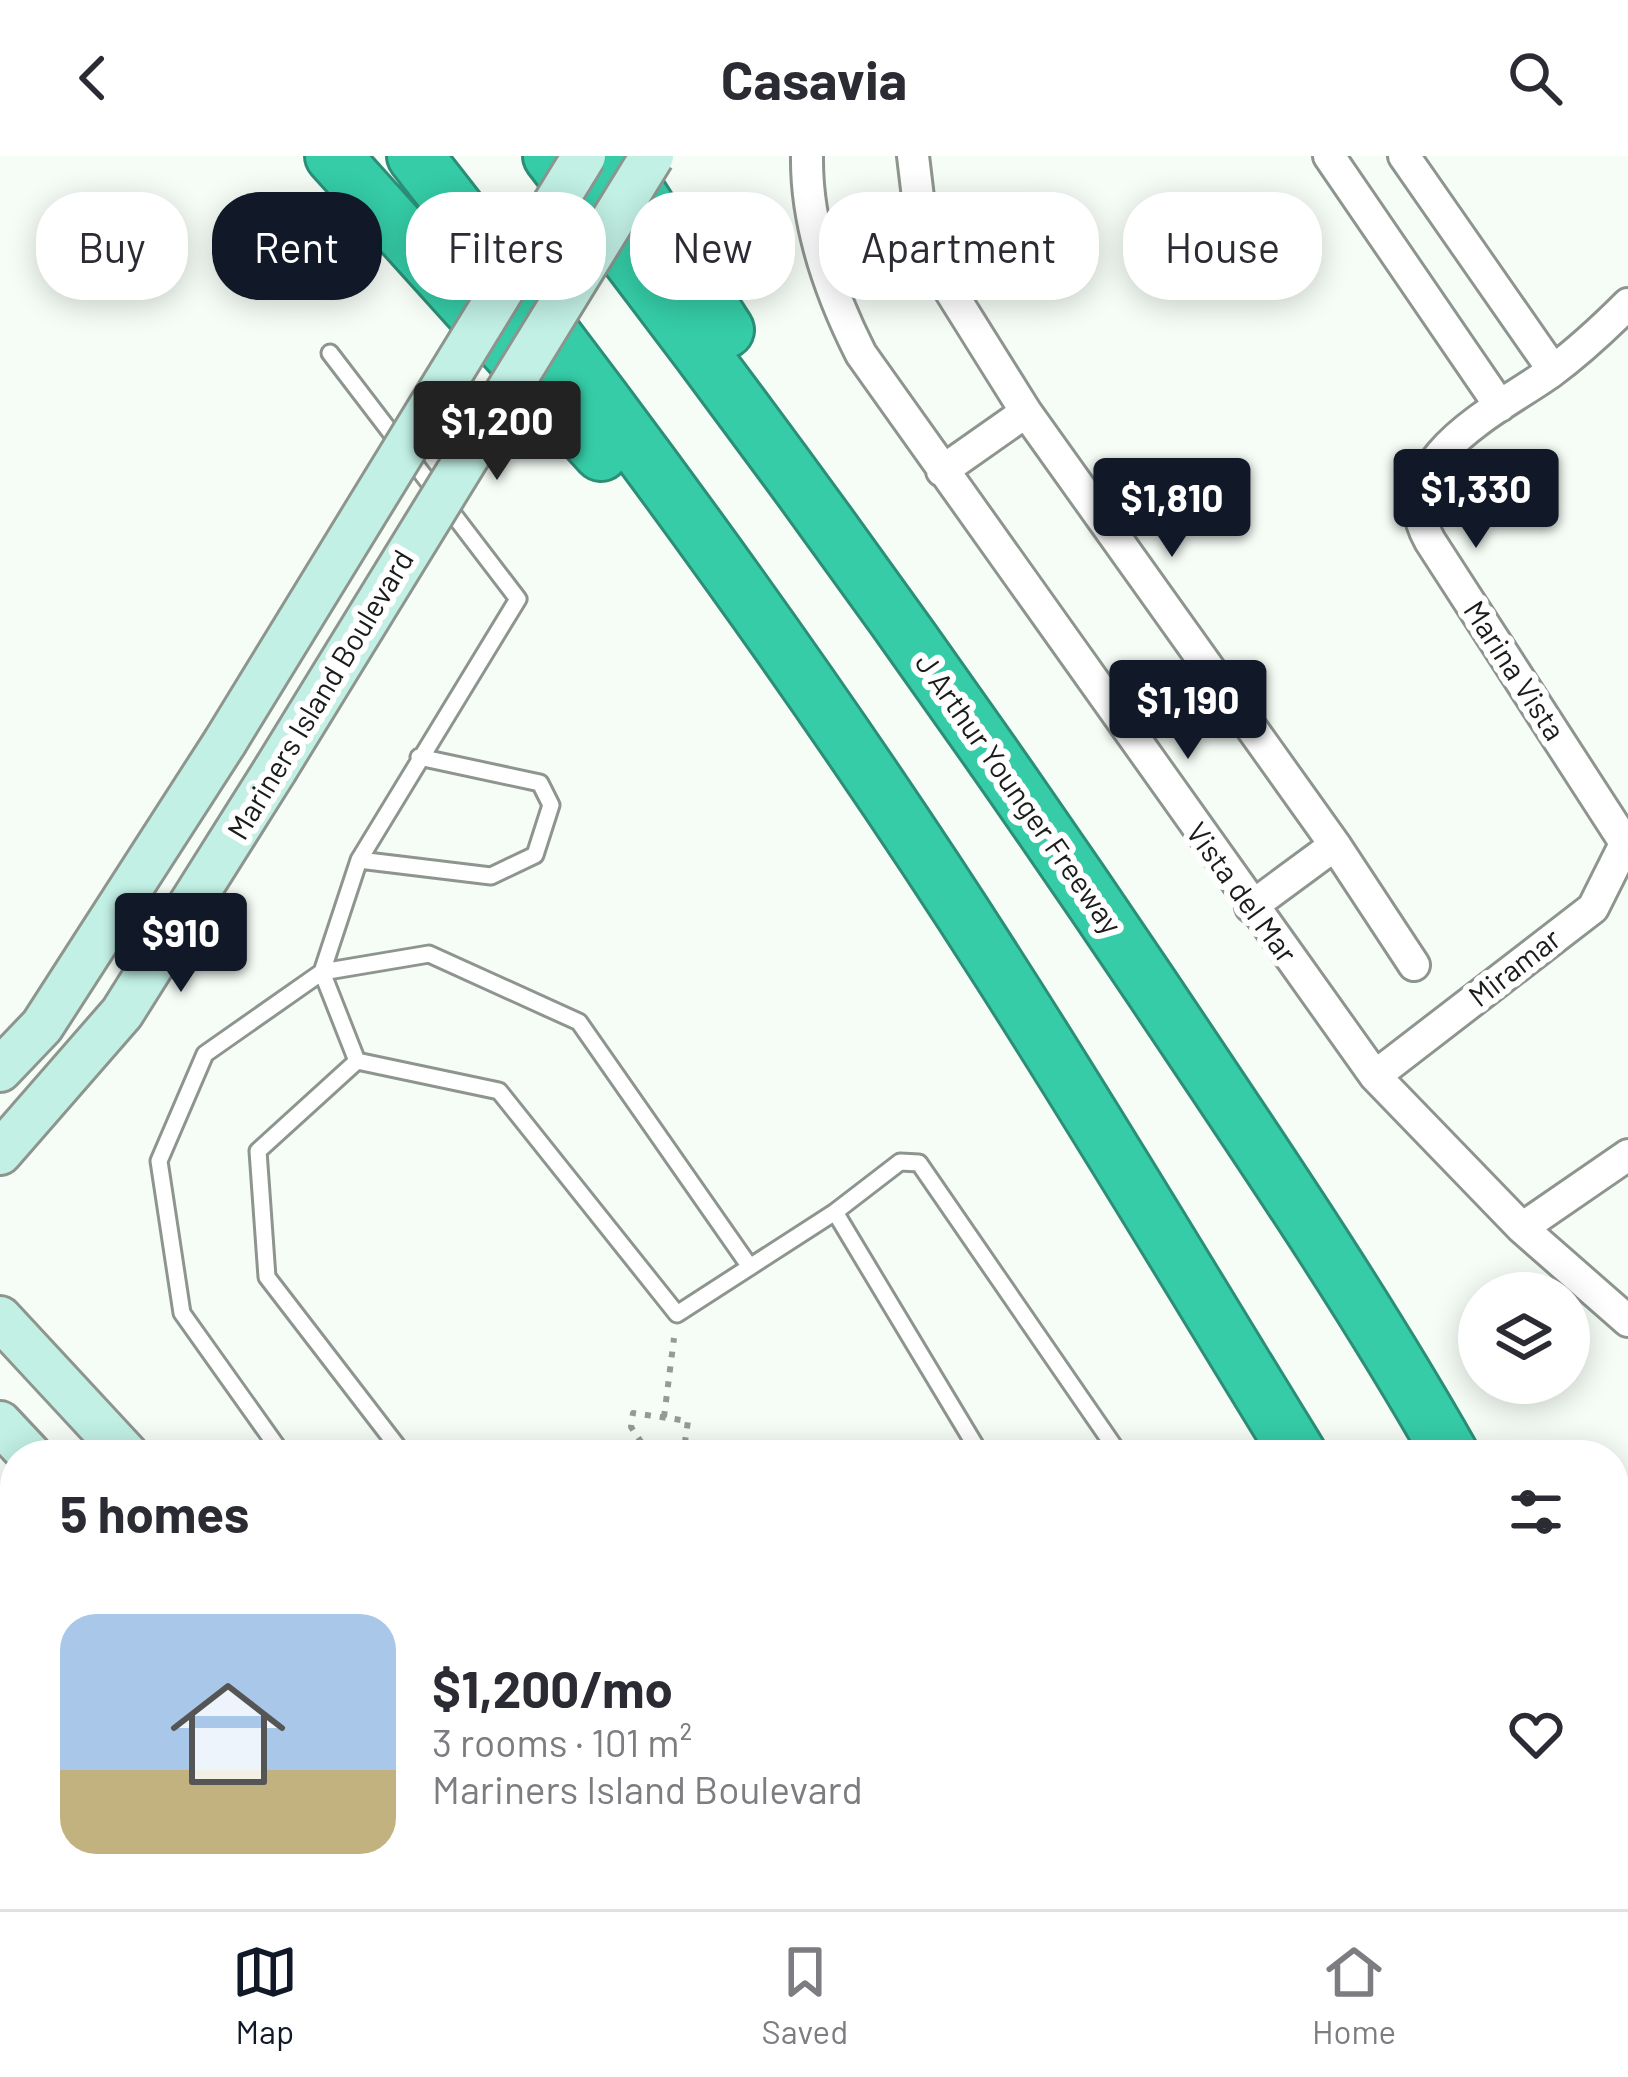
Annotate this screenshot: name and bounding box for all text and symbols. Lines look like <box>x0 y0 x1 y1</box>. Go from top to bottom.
icon: back <box>60 45 126 111</box>
icon: search <box>1502 45 1568 111</box>
text: Casavia <box>721 46 907 111</box>
chip: Buy <box>36 192 188 300</box>
chip: Rent <box>212 192 382 300</box>
chip: Filters <box>406 192 606 300</box>
chip: New <box>630 192 795 300</box>
chip: Apartment <box>819 192 1099 300</box>
chip: House <box>1123 192 1322 300</box>
pin: $1,200 <box>399 381 595 483</box>
text: $1,200 <box>441 396 553 443</box>
pin: $1,330 <box>1378 449 1574 551</box>
pin: $1,810 <box>1074 458 1270 560</box>
text: $1,330 <box>1421 464 1531 511</box>
text: $1,810 <box>1120 473 1224 520</box>
street label: Mariners Island Boulevard <box>218 543 420 845</box>
street label: Marina Vista <box>1457 594 1574 746</box>
street label: J Arthur Younger Freeway <box>909 645 1131 941</box>
pin: $1,190 <box>1090 660 1286 762</box>
text: $1,190 <box>1136 675 1240 722</box>
street label: Vista del Mar <box>1180 815 1306 969</box>
pin: $910 <box>110 893 252 995</box>
text: $910 <box>142 908 220 955</box>
street label: Miramar <box>1461 919 1567 1013</box>
map controls <box>1458 1272 1590 1404</box>
button: layers <box>1458 1272 1590 1404</box>
icon: filters <box>1503 1479 1569 1545</box>
text: 5 homes <box>60 1482 249 1543</box>
text: $1,200/mo <box>432 1657 673 1718</box>
icon: home <box>156 1662 300 1806</box>
icon: heart <box>1503 1701 1569 1767</box>
text: 3 rooms · 101 m² <box>432 1718 692 1765</box>
text: Mariners Island Boulevard <box>432 1765 863 1812</box>
tab: Map <box>232 1939 298 2051</box>
tab: Saved <box>762 1939 848 2051</box>
tab: Home <box>1312 1939 1396 2051</box>

